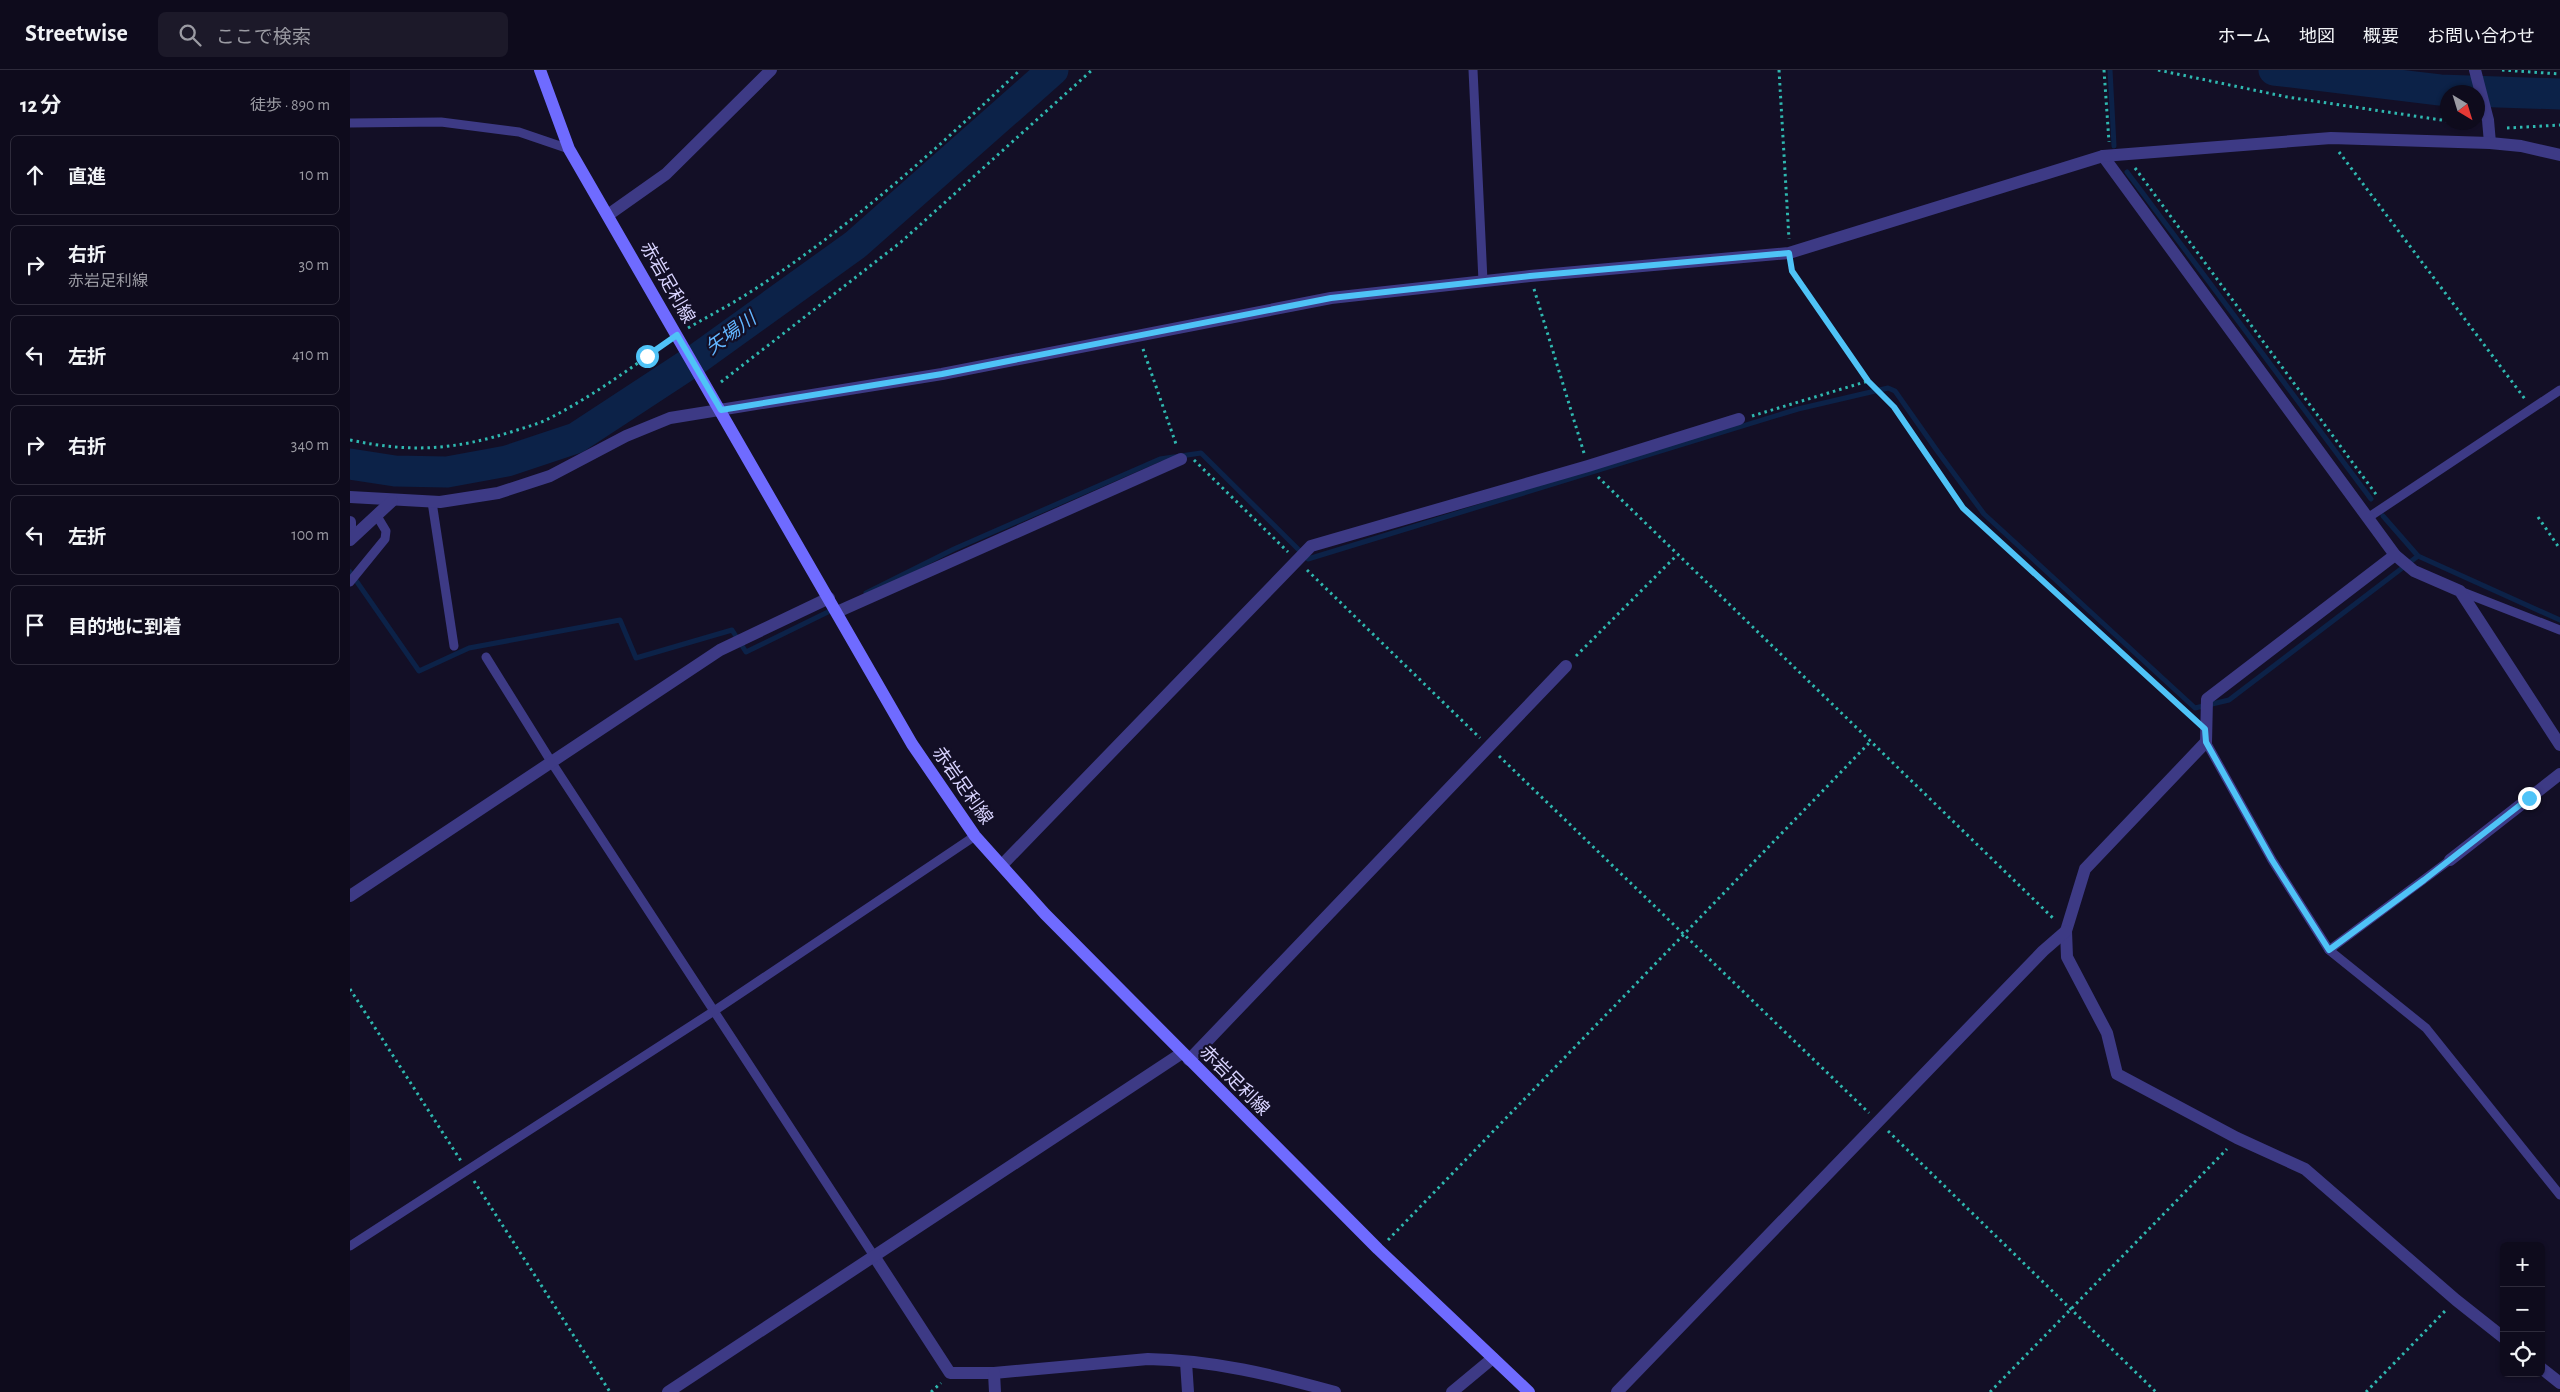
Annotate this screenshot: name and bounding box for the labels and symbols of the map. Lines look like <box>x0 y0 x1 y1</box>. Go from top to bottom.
north arrow <box>2440 85 2485 130</box>
street label: 赤岩足利線 <box>637 239 699 326</box>
water label: 矢場川 <box>701 307 761 358</box>
route start <box>636 345 659 368</box>
street label: 赤岩足利線 <box>929 743 997 828</box>
route end <box>2518 787 2541 810</box>
street label: 赤岩足利線 <box>1196 1041 1274 1119</box>

